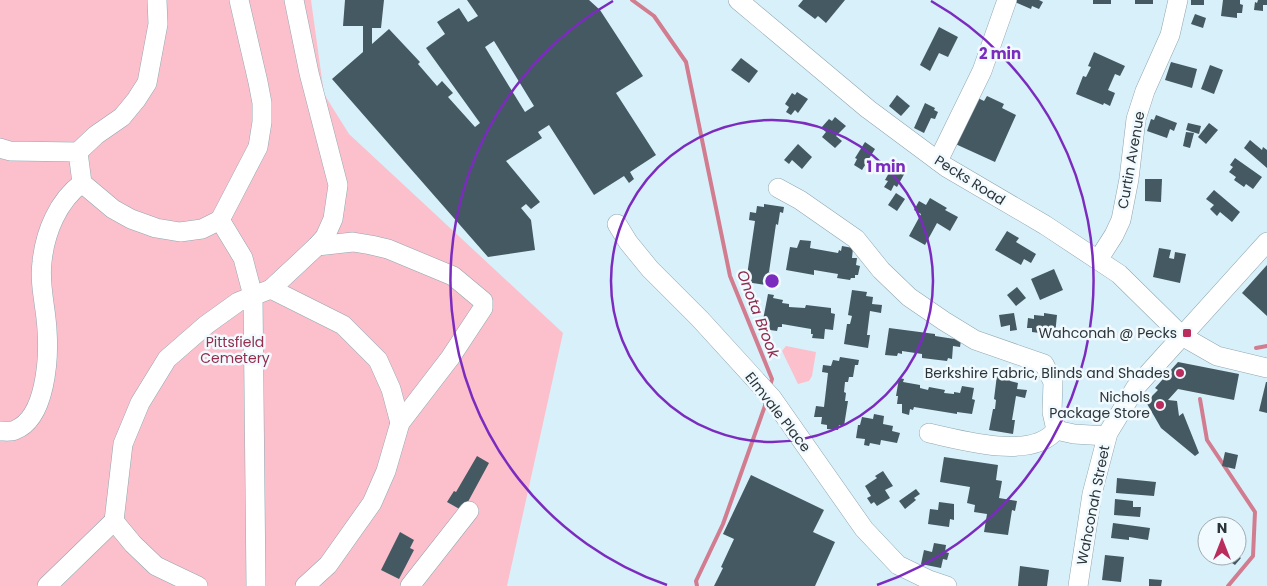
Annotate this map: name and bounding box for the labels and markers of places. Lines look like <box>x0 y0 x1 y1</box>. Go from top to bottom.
centre of rings <box>763 272 781 290</box>
place label: Wahconah @ Pecks <box>1039 323 1177 343</box>
marker: Wahconah @ Pecks <box>1181 327 1193 339</box>
place label: Berkshire Fabric, Blinds and Shades <box>925 363 1170 383</box>
marker: Berkshire Fabric, Blinds and Shades <box>1174 367 1186 379</box>
place label: Nichols Package Store <box>1049 387 1150 423</box>
marker: Nichols Package Store <box>1154 399 1166 411</box>

